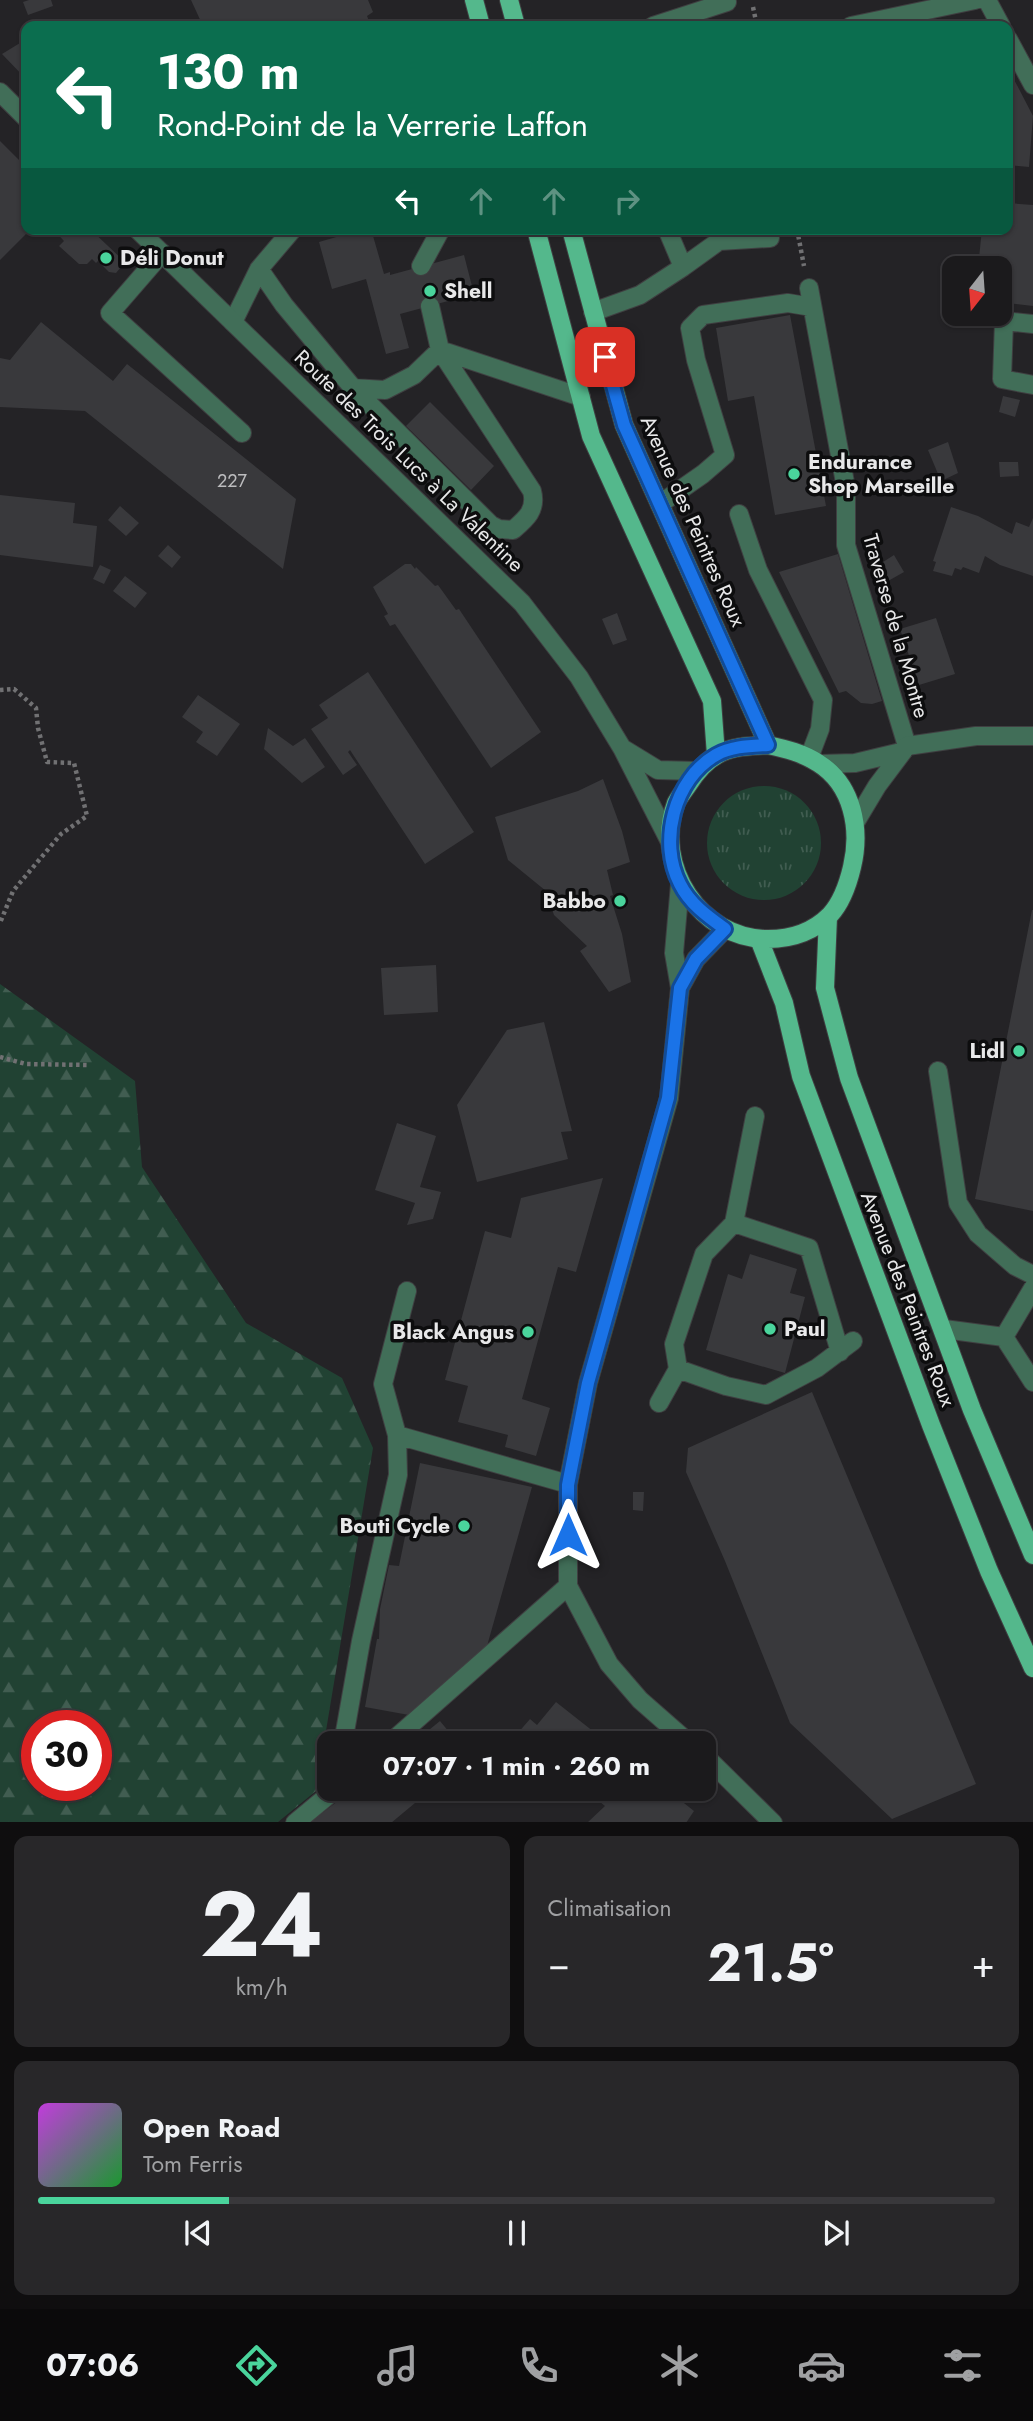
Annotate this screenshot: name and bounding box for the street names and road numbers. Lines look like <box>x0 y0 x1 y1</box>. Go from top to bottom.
street label: Route des Trois Lucs à La Valentine <box>288 343 531 579</box>
street label: Avenue des Peintres Roux <box>633 411 753 631</box>
street label: Traverse de la Montre <box>855 530 937 722</box>
street label: Avenue des Peintres Roux <box>853 1187 963 1411</box>

